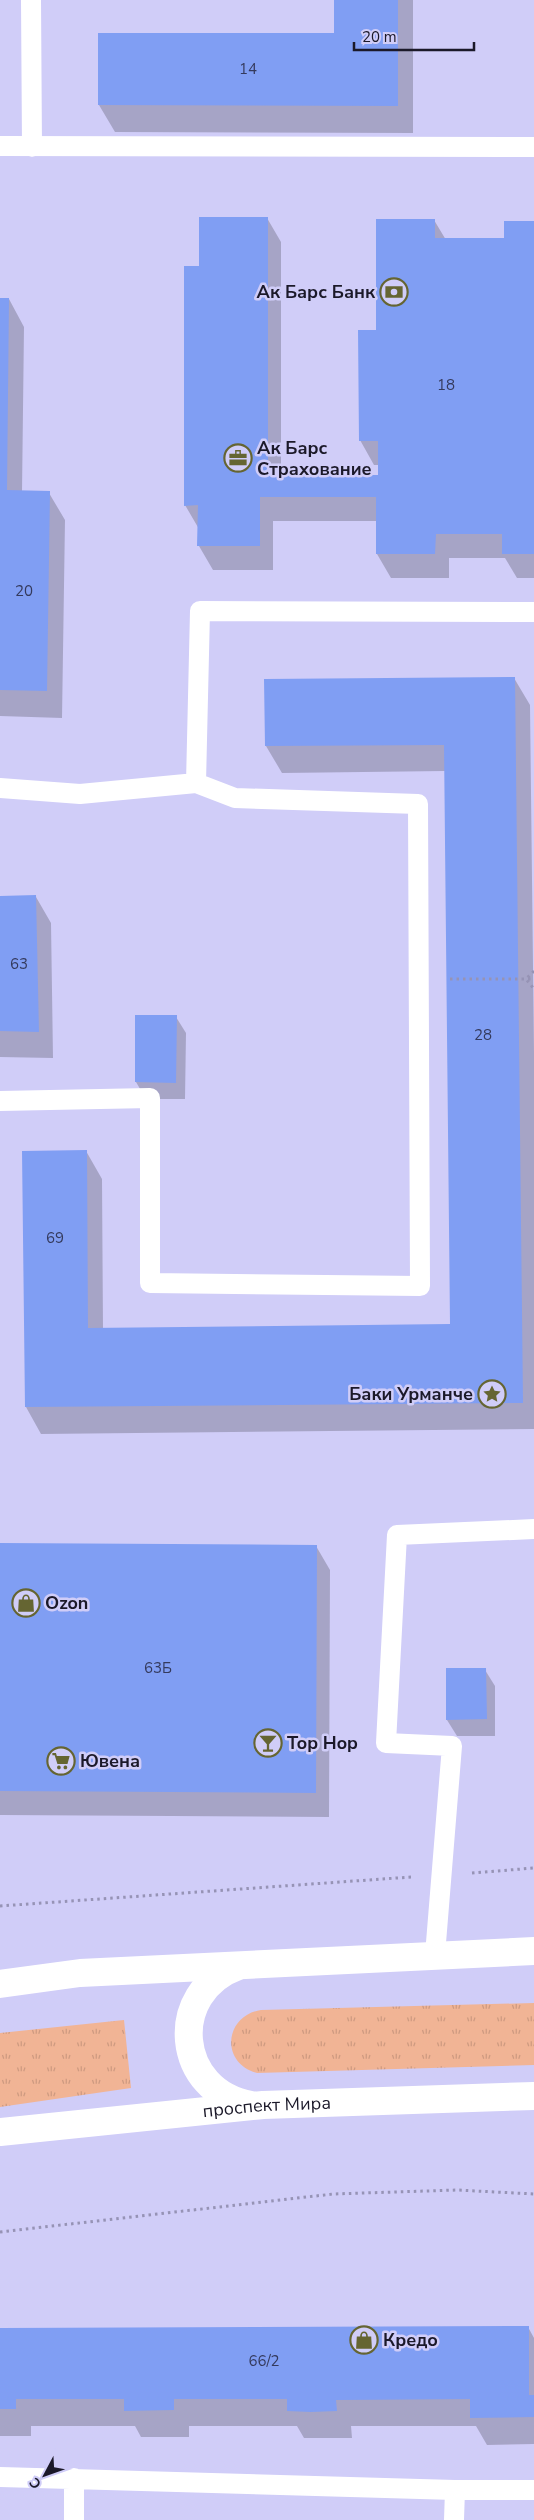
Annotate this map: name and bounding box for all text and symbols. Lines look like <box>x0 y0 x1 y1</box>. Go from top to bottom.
scale bar <box>354 20 474 52</box>
text: 20 m <box>362 27 397 47</box>
house number: 14 <box>239 59 257 79</box>
bank icon: Ак Барс Банк <box>379 277 409 307</box>
place label: Ак Барс Банк <box>257 280 376 304</box>
house number: 18 <box>437 375 455 395</box>
place label: Ак Барс Страхование <box>257 436 372 481</box>
office icon: Ак Барс Страхование <box>223 443 253 473</box>
house number: 20 <box>15 581 33 601</box>
house number: 63 <box>10 954 28 974</box>
house number: 28 <box>474 1025 492 1045</box>
house number: 69 <box>46 1228 64 1248</box>
place icon: Баки Урманче <box>477 1379 507 1409</box>
place label: Баки Урманче <box>349 1382 473 1406</box>
shop icon: Ozon <box>11 1588 41 1618</box>
place label: Ozon <box>45 1591 88 1615</box>
house number: 63Б <box>144 1658 172 1678</box>
bar icon: Top Hop <box>253 1728 283 1758</box>
place label: Top Hop <box>287 1731 358 1755</box>
supermarket icon: Ювена <box>46 1746 76 1776</box>
place label: Ювена <box>80 1749 140 1773</box>
street label: проспект Мира <box>201 2091 331 2123</box>
shop icon: Кредо <box>349 2325 379 2355</box>
place label: Кредо <box>383 2328 438 2352</box>
house number: 66/2 <box>248 2351 280 2371</box>
north arrow <box>20 2450 70 2500</box>
text: С <box>25 2473 46 2493</box>

